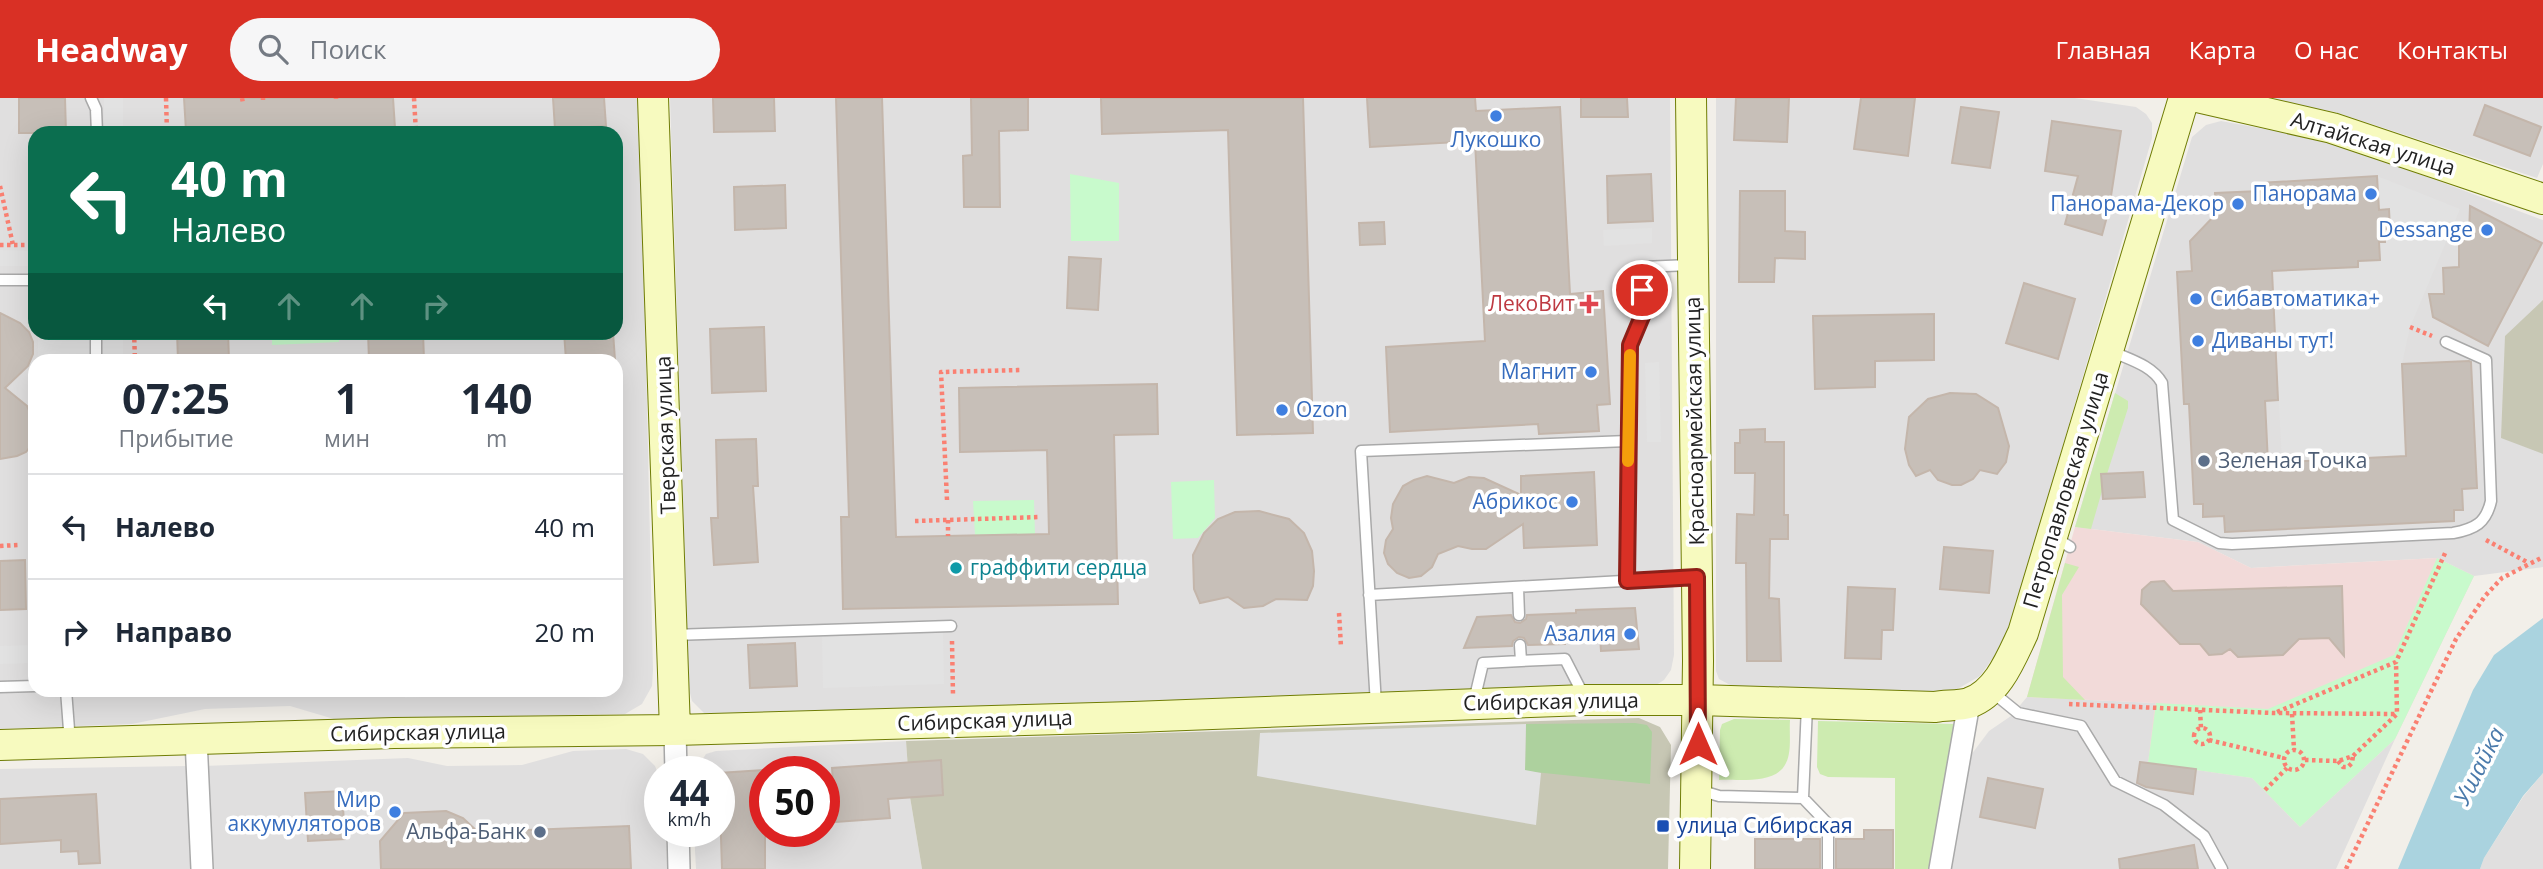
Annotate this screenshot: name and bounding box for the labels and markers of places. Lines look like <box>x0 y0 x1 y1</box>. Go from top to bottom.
marker: Лукошко <box>1488 108 1504 124</box>
place label: Лукошко <box>1451 125 1541 153</box>
place label: Панорама <box>2253 179 2357 207</box>
marker: Панорама <box>2363 186 2379 202</box>
place label: Панорама-Декор <box>2050 189 2224 217</box>
marker: Панорама-Декор <box>2230 196 2246 212</box>
place label: Dessange <box>2378 215 2473 243</box>
marker: Dessange <box>2479 222 2495 238</box>
pin <box>1612 260 1672 320</box>
place label: Сибавтоматика+ <box>2210 284 2380 312</box>
place label: ЛекоВит <box>1488 289 1575 317</box>
marker: Сибавтоматика+ <box>2188 291 2204 307</box>
marker: ЛекоВит <box>1581 296 1597 312</box>
place label: Диваны тут! <box>2212 326 2334 354</box>
marker: Диваны тут! <box>2190 333 2206 349</box>
place label: Магнит <box>1501 357 1577 385</box>
marker: Магнит <box>1583 364 1599 380</box>
place label: Ozon <box>1296 395 1348 423</box>
marker: Ozon <box>1274 402 1290 418</box>
place label: Зеленая Точка <box>2218 446 2367 474</box>
marker: Зеленая Точка <box>2196 453 2212 469</box>
place label: Абрикос <box>1472 487 1558 515</box>
marker: Абрикос <box>1564 494 1580 510</box>
place label: граффити сердца <box>970 553 1147 581</box>
marker: граффити сердца <box>948 560 964 576</box>
place label: Азалия <box>1544 619 1616 647</box>
marker: Азалия <box>1622 626 1638 642</box>
place label: Мир аккумуляторов <box>227 785 381 837</box>
marker: Мир аккумуляторов <box>387 804 403 820</box>
place label: улица Сибирская <box>1677 811 1853 839</box>
place label: Альфа-Банк <box>406 817 526 845</box>
marker: улица Сибирская <box>1655 818 1671 834</box>
marker: Альфа-Банк <box>532 824 548 840</box>

